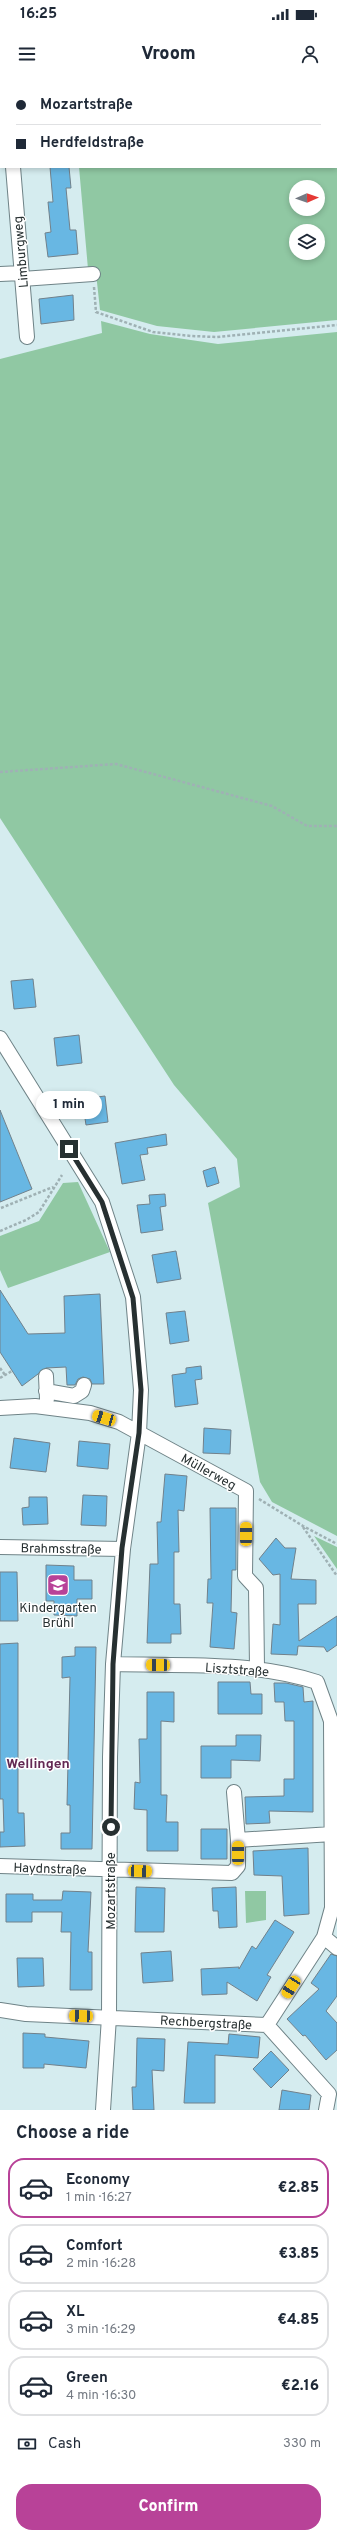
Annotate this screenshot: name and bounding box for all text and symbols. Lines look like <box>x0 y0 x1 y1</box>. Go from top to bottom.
text: 16:25 <box>20 5 57 24</box>
icon: menu <box>16 43 38 65</box>
text: Vroom <box>141 43 196 66</box>
icon: person <box>299 43 321 65</box>
text: Mozartstraße <box>40 96 133 115</box>
text: Herdfeldstraße <box>40 134 144 153</box>
north arrow <box>289 180 325 216</box>
map controls <box>289 180 325 260</box>
street label: Limburgweg <box>11 215 33 288</box>
button: layers <box>289 224 325 260</box>
callout: 1 min <box>36 1091 102 1119</box>
text: 1 min <box>53 1097 85 1113</box>
route end <box>60 1140 78 1158</box>
car <box>91 1409 117 1427</box>
street label: Müllerweg <box>178 1451 238 1494</box>
car <box>240 1522 252 1546</box>
street label: Brahmsstraße <box>20 1541 102 1559</box>
school or university icon: Kindergarten Brühl <box>45 1572 71 1598</box>
place label: Kindergarten Brühl <box>19 1601 97 1632</box>
car <box>146 1659 170 1671</box>
street label: Lisztstraße <box>204 1661 269 1681</box>
district label: Wellingen <box>6 1756 70 1773</box>
route start <box>102 1818 120 1836</box>
car <box>232 1841 244 1865</box>
street label: Mozartstraße <box>104 1852 120 1930</box>
street label: Haydnstraße <box>13 1861 87 1879</box>
car <box>128 1865 152 1877</box>
car <box>279 1974 303 2000</box>
car <box>69 2010 93 2022</box>
street label: Rechbergstraße <box>159 2014 252 2034</box>
text: Choose a ride <box>16 2122 129 2145</box>
icon: car <box>18 2170 54 2206</box>
text: Economy <box>66 2171 130 2190</box>
text: €2.85 <box>278 2179 319 2198</box>
text: 1 min · 16:27 <box>66 2190 132 2206</box>
icon: car <box>18 2236 54 2272</box>
text: Comfort <box>66 2237 123 2256</box>
text: €3.85 <box>278 2245 319 2264</box>
text: 2 min · 16:28 <box>66 2256 136 2272</box>
icon: car <box>18 2302 54 2338</box>
text: XL <box>66 2303 84 2322</box>
text: €4.85 <box>277 2311 319 2330</box>
text: 3 min · 16:29 <box>66 2322 136 2338</box>
icon: car <box>18 2368 54 2404</box>
text: Green <box>66 2369 108 2388</box>
text: €2.16 <box>281 2377 319 2396</box>
text: 4 min · 16:30 <box>66 2388 136 2404</box>
icon: cash <box>16 2433 38 2455</box>
text: Cash <box>48 2435 81 2454</box>
text: 330 m <box>283 2436 321 2452</box>
button: Confirm <box>16 2484 321 2530</box>

